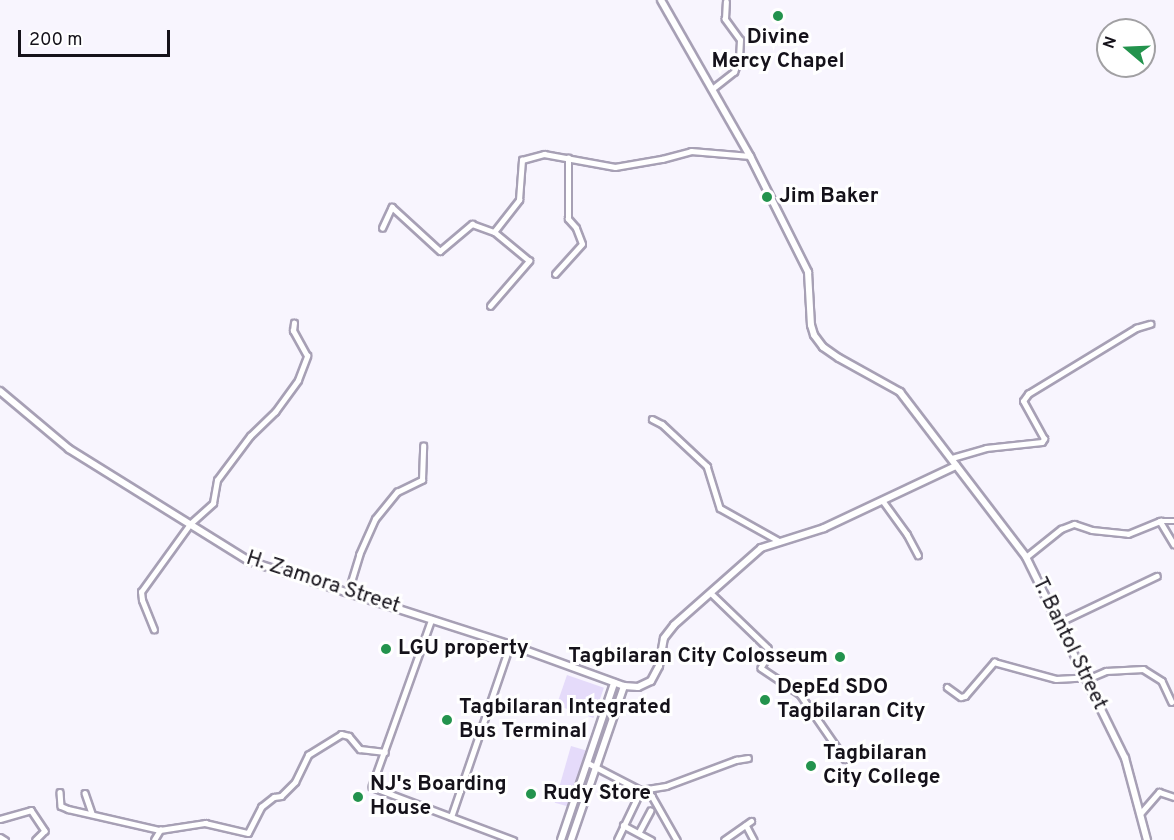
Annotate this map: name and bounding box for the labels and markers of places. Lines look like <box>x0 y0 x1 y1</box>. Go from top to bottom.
marker: Divine Mercy Chapel <box>771 9 785 23</box>
place label: Divine Mercy Chapel <box>711 25 845 75</box>
place label: Jim Baker <box>779 184 878 210</box>
marker: Jim Baker <box>760 190 774 204</box>
place label: LGU property <box>398 636 529 662</box>
marker: LGU property <box>379 642 393 656</box>
place label: Tagbilaran City Colosseum <box>568 644 828 670</box>
marker: Tagbilaran City Colosseum <box>833 650 847 664</box>
place label: DepEd SDO Tagbilaran City <box>777 675 925 725</box>
marker: DepEd SDO Tagbilaran City <box>758 693 772 707</box>
place label: Tagbilaran Integrated Bus Terminal <box>459 695 671 745</box>
marker: Tagbilaran Integrated Bus Terminal <box>440 713 454 727</box>
place label: Tagbilaran City College <box>823 741 941 791</box>
marker: Tagbilaran City College <box>804 759 818 773</box>
place label: NJ's Boarding House <box>370 772 507 822</box>
place label: Rudy Store <box>543 781 651 807</box>
marker: Rudy Store <box>524 787 538 801</box>
marker: NJ's Boarding House <box>351 790 365 804</box>

